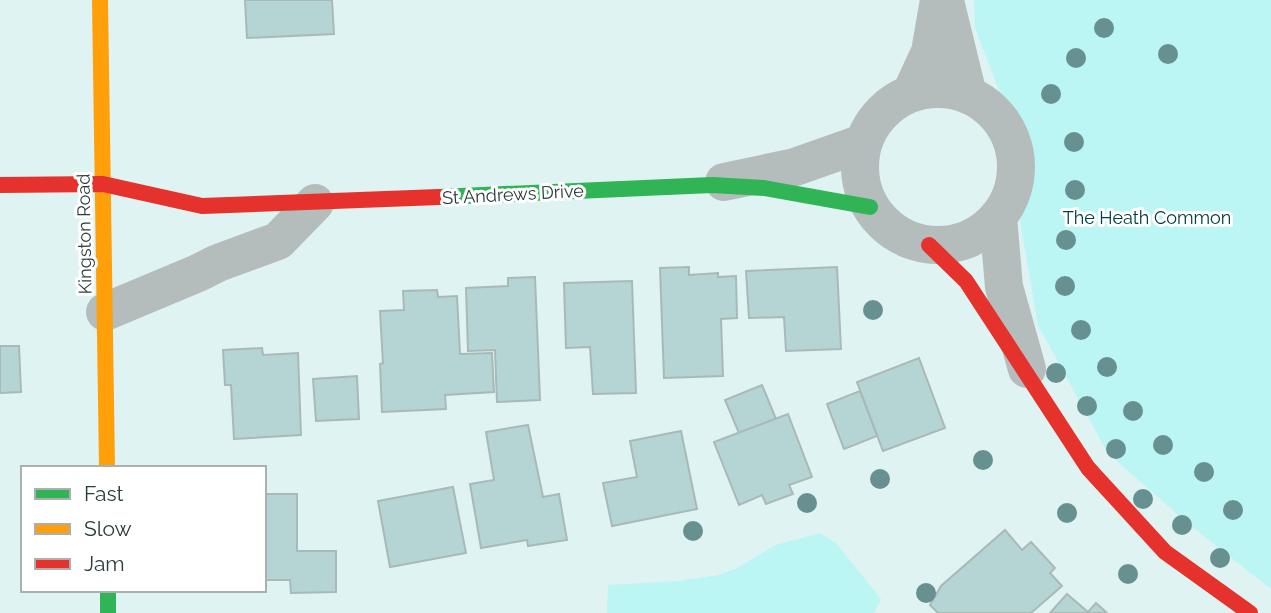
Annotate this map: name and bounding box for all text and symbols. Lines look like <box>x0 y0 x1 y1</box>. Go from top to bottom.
street label: Kingston Road <box>72 173 96 295</box>
street label: St Andrews Drive <box>442 180 585 208</box>
park label: The Heath Common <box>1063 207 1231 228</box>
legend <box>21 466 266 592</box>
text: Fast <box>84 481 124 506</box>
text: Slow <box>84 516 132 541</box>
text: Jam <box>84 551 125 576</box>

